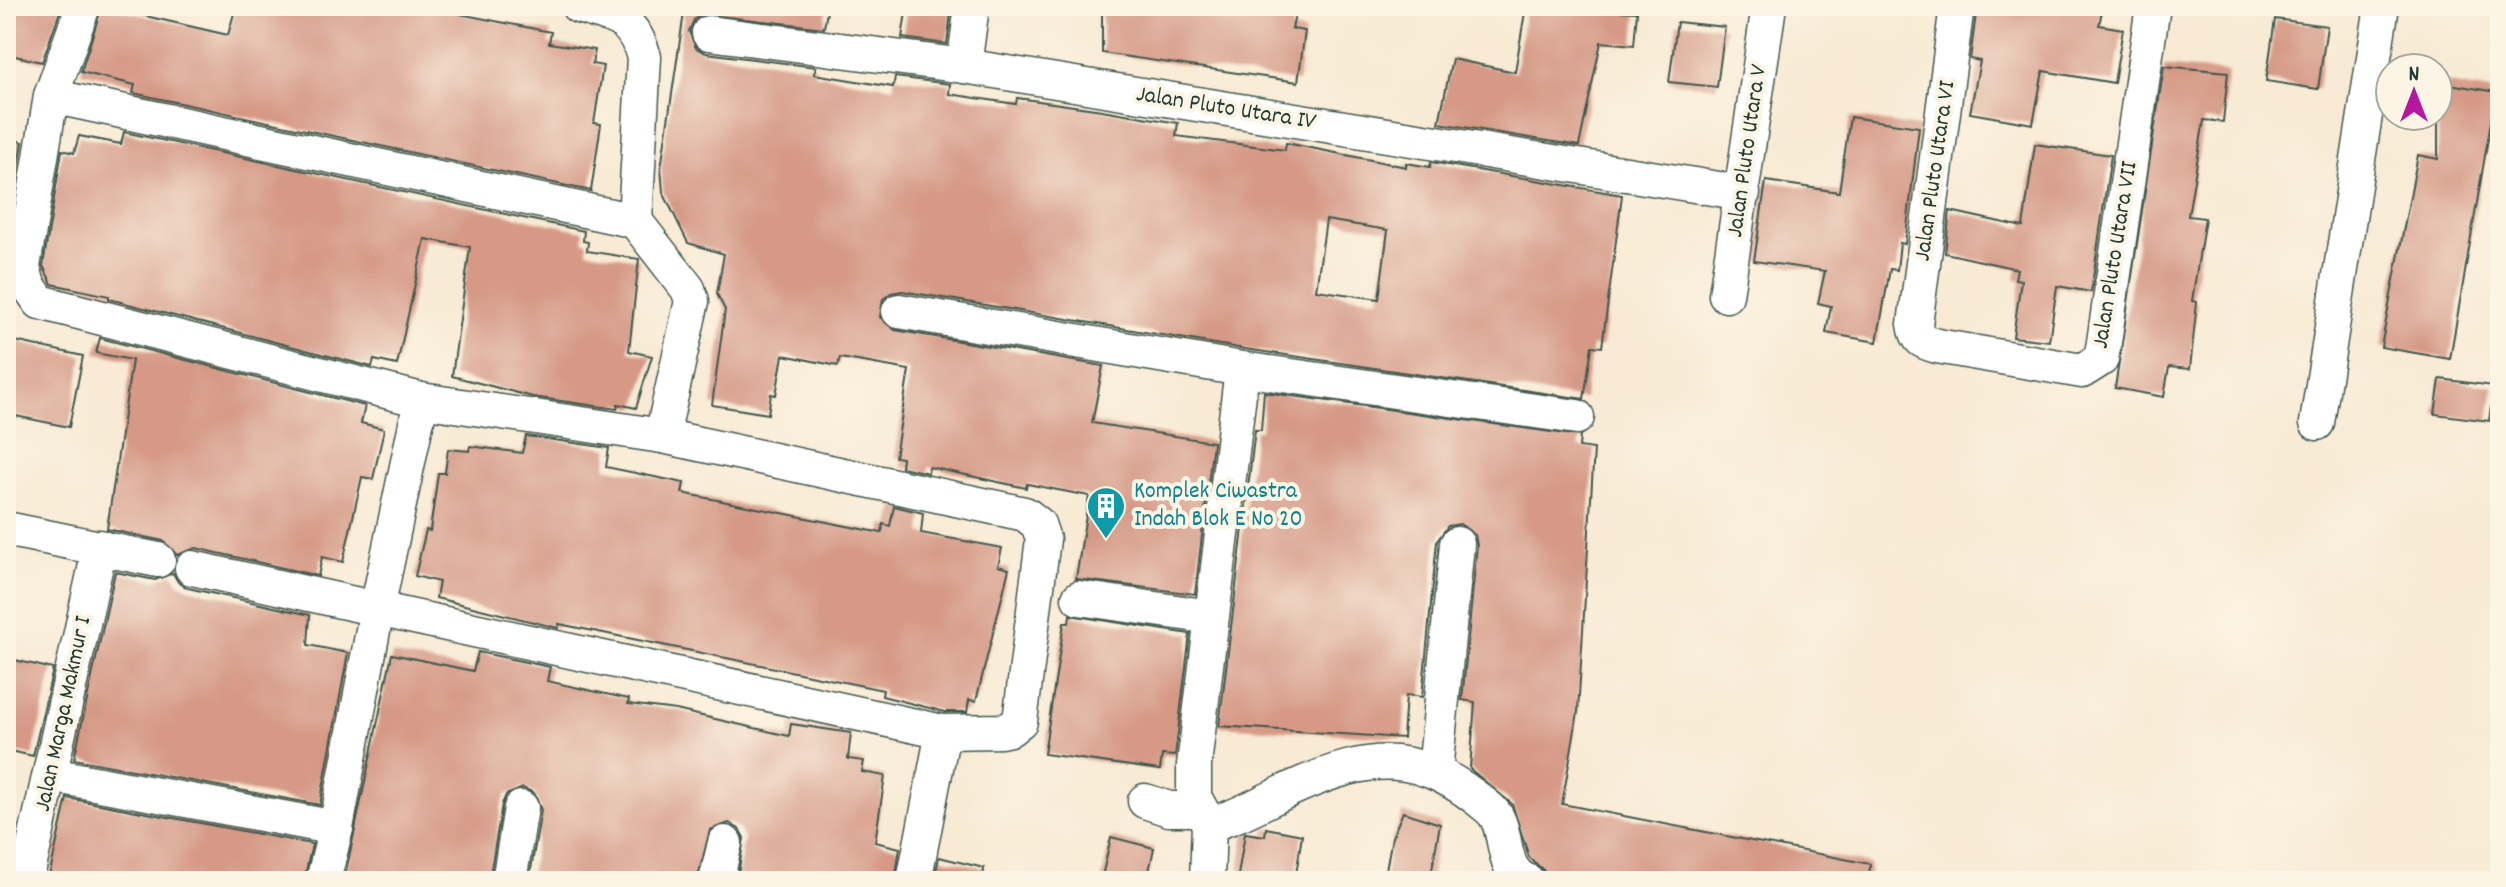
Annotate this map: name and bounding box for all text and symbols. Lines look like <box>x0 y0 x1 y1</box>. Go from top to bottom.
north arrow <box>2374 52 2454 132</box>
text: N <box>2409 60 2420 91</box>
street label: Jalan Pluto Utara V <box>1719 62 1777 240</box>
street label: Jalan Pluto Utara IV <box>1134 78 1319 140</box>
street label: Jalan Pluto Utara VI <box>1907 78 1966 263</box>
street label: Jalan Pluto Utara VII <box>2084 158 2148 351</box>
place label: Komplek Ciwastra Indah Blok E No 20 <box>1134 475 1303 537</box>
building icon: Komplek Ciwastra Indah Blok E No 20 <box>1085 485 1127 540</box>
street label: Jalan Marga Makmur I <box>27 613 101 815</box>

